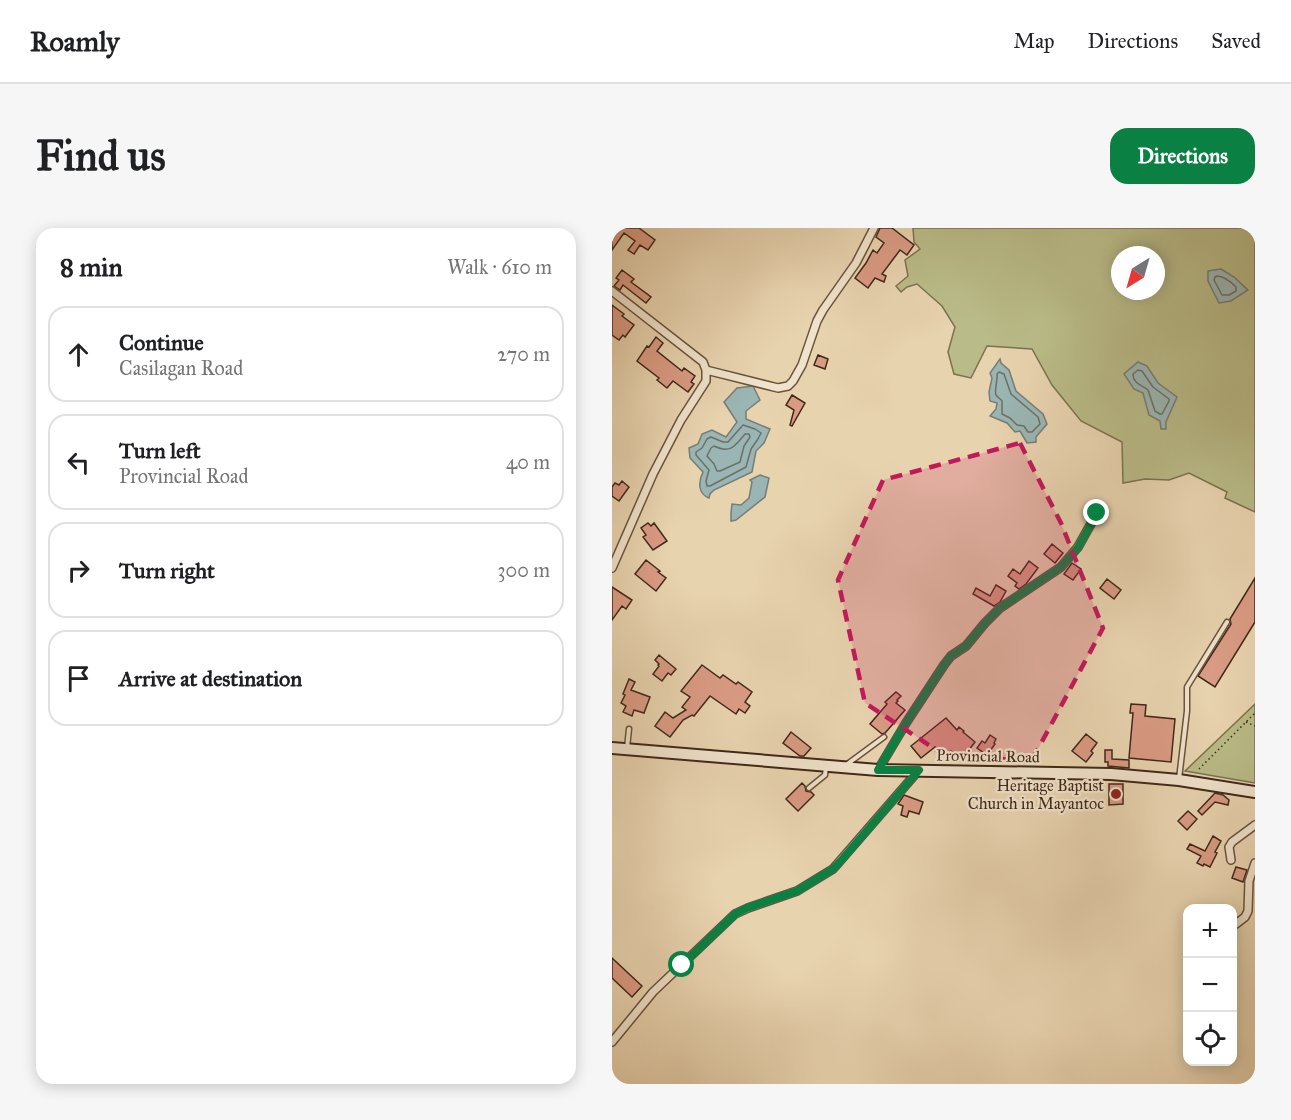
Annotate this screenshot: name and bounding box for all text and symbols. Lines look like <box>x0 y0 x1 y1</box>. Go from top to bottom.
text: Roamly <box>30 24 119 59</box>
text: Map <box>1014 28 1055 54</box>
text: Directions <box>1088 28 1178 54</box>
text: Saved <box>1211 28 1261 54</box>
button: Directions <box>1110 128 1255 184</box>
text: Find us <box>36 130 166 182</box>
north arrow <box>1111 246 1165 300</box>
text: 8 min <box>60 251 123 283</box>
text: Walk · 610 m <box>447 255 552 279</box>
text: Continue <box>119 329 204 356</box>
icon: ahead <box>62 338 95 371</box>
text: 270 m <box>497 342 550 366</box>
text: Casilagan Road <box>119 356 243 380</box>
text: Turn left <box>119 437 201 464</box>
icon: left <box>62 446 95 479</box>
text: 40 m <box>506 450 550 474</box>
text: Provincial Road <box>119 464 249 488</box>
route end <box>1083 499 1109 525</box>
icon: right <box>62 554 95 587</box>
text: Turn right <box>119 557 215 584</box>
text: 300 m <box>498 558 550 582</box>
icon: arrive <box>62 662 95 695</box>
text: Arrive at destination <box>119 665 302 692</box>
street label: Provincial Road <box>936 746 1040 766</box>
place label: Heritage Baptist Church in Mayantoc <box>968 776 1104 813</box>
marker: Heritage Baptist Church in Mayantoc <box>1109 787 1123 801</box>
map controls <box>1183 904 1237 1066</box>
button: + <box>1183 904 1237 958</box>
route start <box>668 951 694 977</box>
button: − <box>1183 958 1237 1012</box>
button: locate <box>1183 1012 1237 1066</box>

